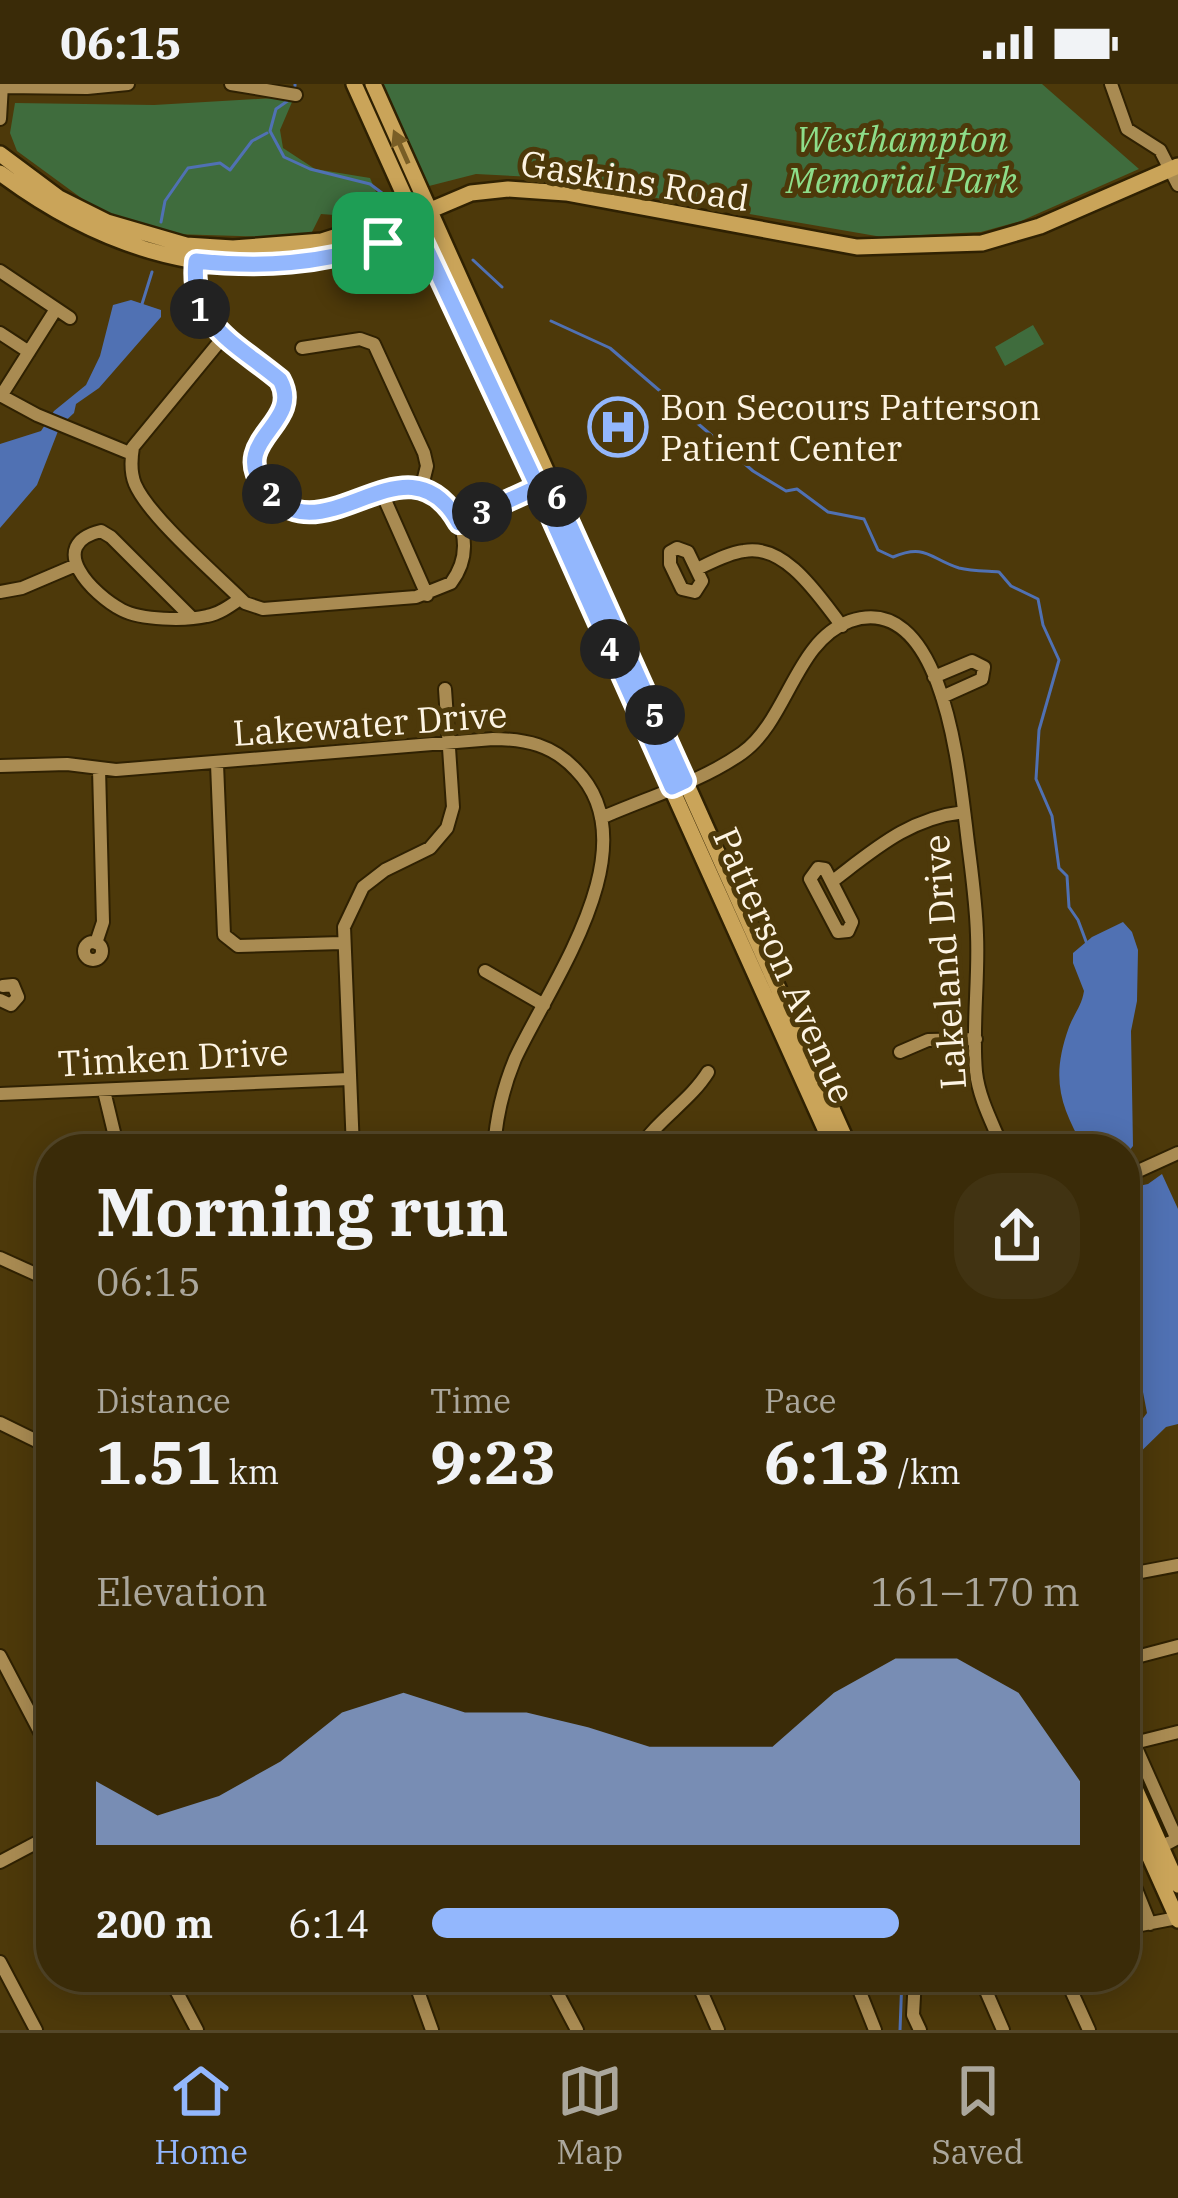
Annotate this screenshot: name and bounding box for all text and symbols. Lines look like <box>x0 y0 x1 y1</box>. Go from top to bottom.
text: 06:15 <box>60 13 182 71</box>
park label: Westhampton Memorial Park <box>785 115 1019 203</box>
one-way arrow <box>391 129 411 164</box>
street label: Gaskins Road <box>517 139 753 221</box>
pin <box>332 192 434 294</box>
icon: arrive <box>350 210 416 276</box>
pin: 1 <box>170 279 230 339</box>
text: 1 <box>190 287 210 330</box>
place label: Bon Secours Patterson Patient Center <box>660 383 1041 471</box>
hospital icon: Bon Secours Patterson Patient Center <box>587 396 649 458</box>
pin: 2 <box>242 464 302 524</box>
pin: 6 <box>527 467 587 527</box>
text: 2 <box>262 472 282 515</box>
text: 6 <box>547 475 567 518</box>
pin: 3 <box>452 482 512 542</box>
text: 3 <box>472 490 492 533</box>
pin: 4 <box>580 619 640 679</box>
text: 4 <box>600 627 620 670</box>
pin: 5 <box>625 685 685 745</box>
street label: Lakewater Drive <box>231 690 509 756</box>
text: 5 <box>645 693 665 736</box>
street label: Patterson Avenue <box>703 820 867 1110</box>
street label: Lakeland Drive <box>912 833 976 1091</box>
street label: Timken Drive <box>56 1027 290 1087</box>
text: Morning run <box>96 1168 509 1254</box>
button: share <box>954 1173 1080 1299</box>
text: 06:15 <box>96 1256 201 1307</box>
text: Distance <box>96 1379 231 1422</box>
text: Time <box>430 1379 511 1422</box>
text: Pace <box>764 1379 837 1422</box>
text: 1.51 <box>96 1422 221 1501</box>
text: 9:23 <box>430 1422 556 1501</box>
text: 6:13 <box>764 1422 890 1501</box>
text: km <box>221 1450 279 1493</box>
text: /km <box>890 1450 961 1493</box>
text: Elevation <box>96 1566 268 1617</box>
text: 161–170 m <box>870 1566 1080 1617</box>
text: 200 m <box>96 1898 213 1949</box>
text: 6:14 <box>288 1898 369 1949</box>
tab: Home <box>154 2058 248 2173</box>
tab: Map <box>556 2058 623 2173</box>
tab: Saved <box>931 2058 1024 2173</box>

